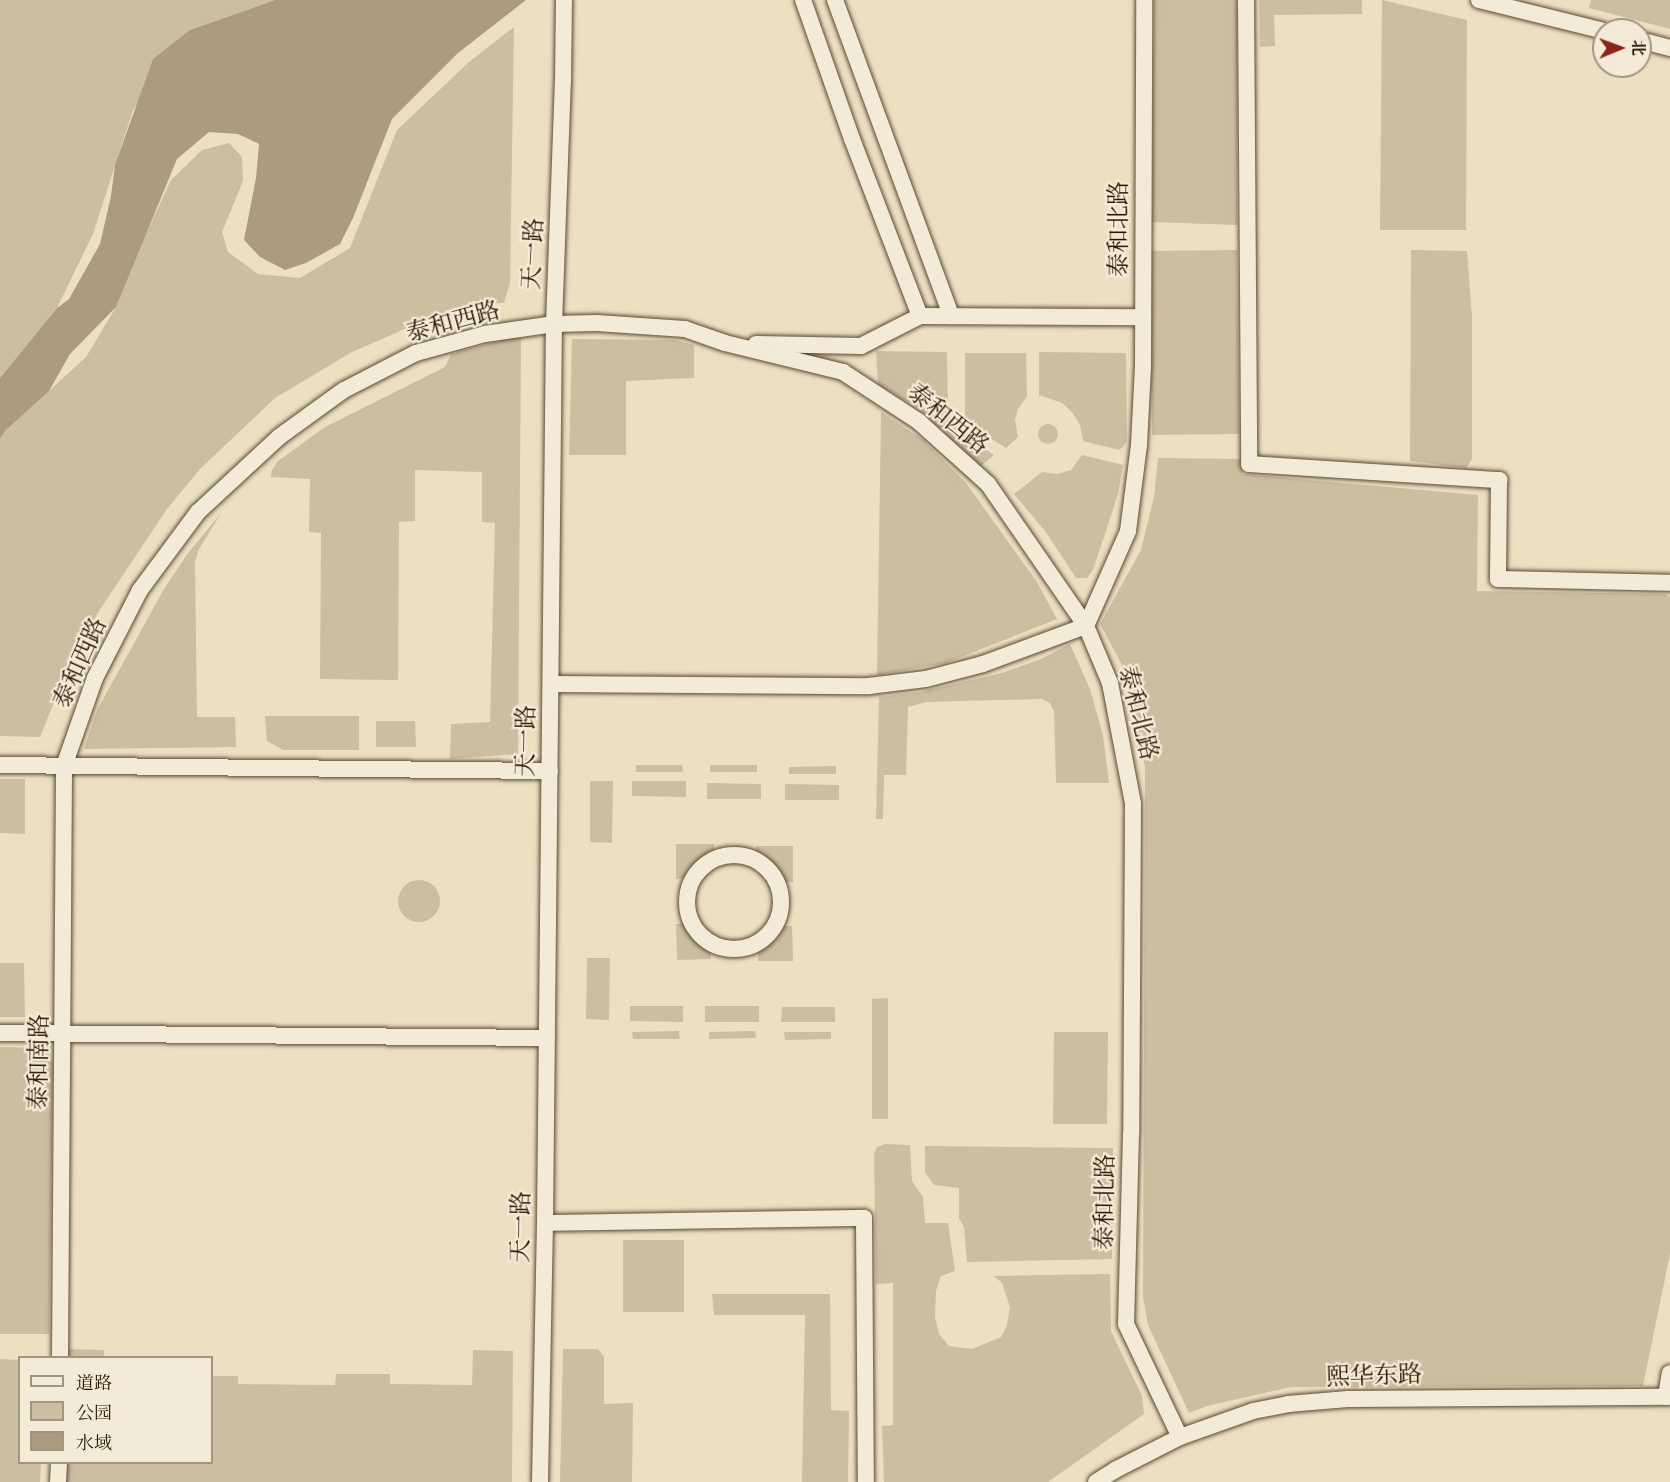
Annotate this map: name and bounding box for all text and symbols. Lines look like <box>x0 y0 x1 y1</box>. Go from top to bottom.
north arrow <box>1592 18 1652 78</box>
text: 北 <box>1629 40 1648 56</box>
street label: 泰和北路 <box>1105 181 1133 277</box>
street label: 天一路 <box>517 217 549 291</box>
street label: 泰和西路 <box>403 296 503 348</box>
street label: 泰和西路 <box>902 378 994 460</box>
street label: 泰和西路 <box>47 613 113 713</box>
street label: 泰和北路 <box>1112 663 1164 763</box>
street label: 天一路 <box>511 705 541 777</box>
street label: 泰和南路 <box>24 1014 54 1110</box>
street label: 泰和北路 <box>1090 1154 1120 1250</box>
street label: 天一路 <box>506 1191 536 1263</box>
legend <box>18 1356 213 1464</box>
street label: 熙华东路 <box>1326 1360 1422 1392</box>
text: 道路 <box>76 1372 112 1394</box>
text: 公园 <box>76 1402 112 1424</box>
text: 水域 <box>76 1432 112 1454</box>

